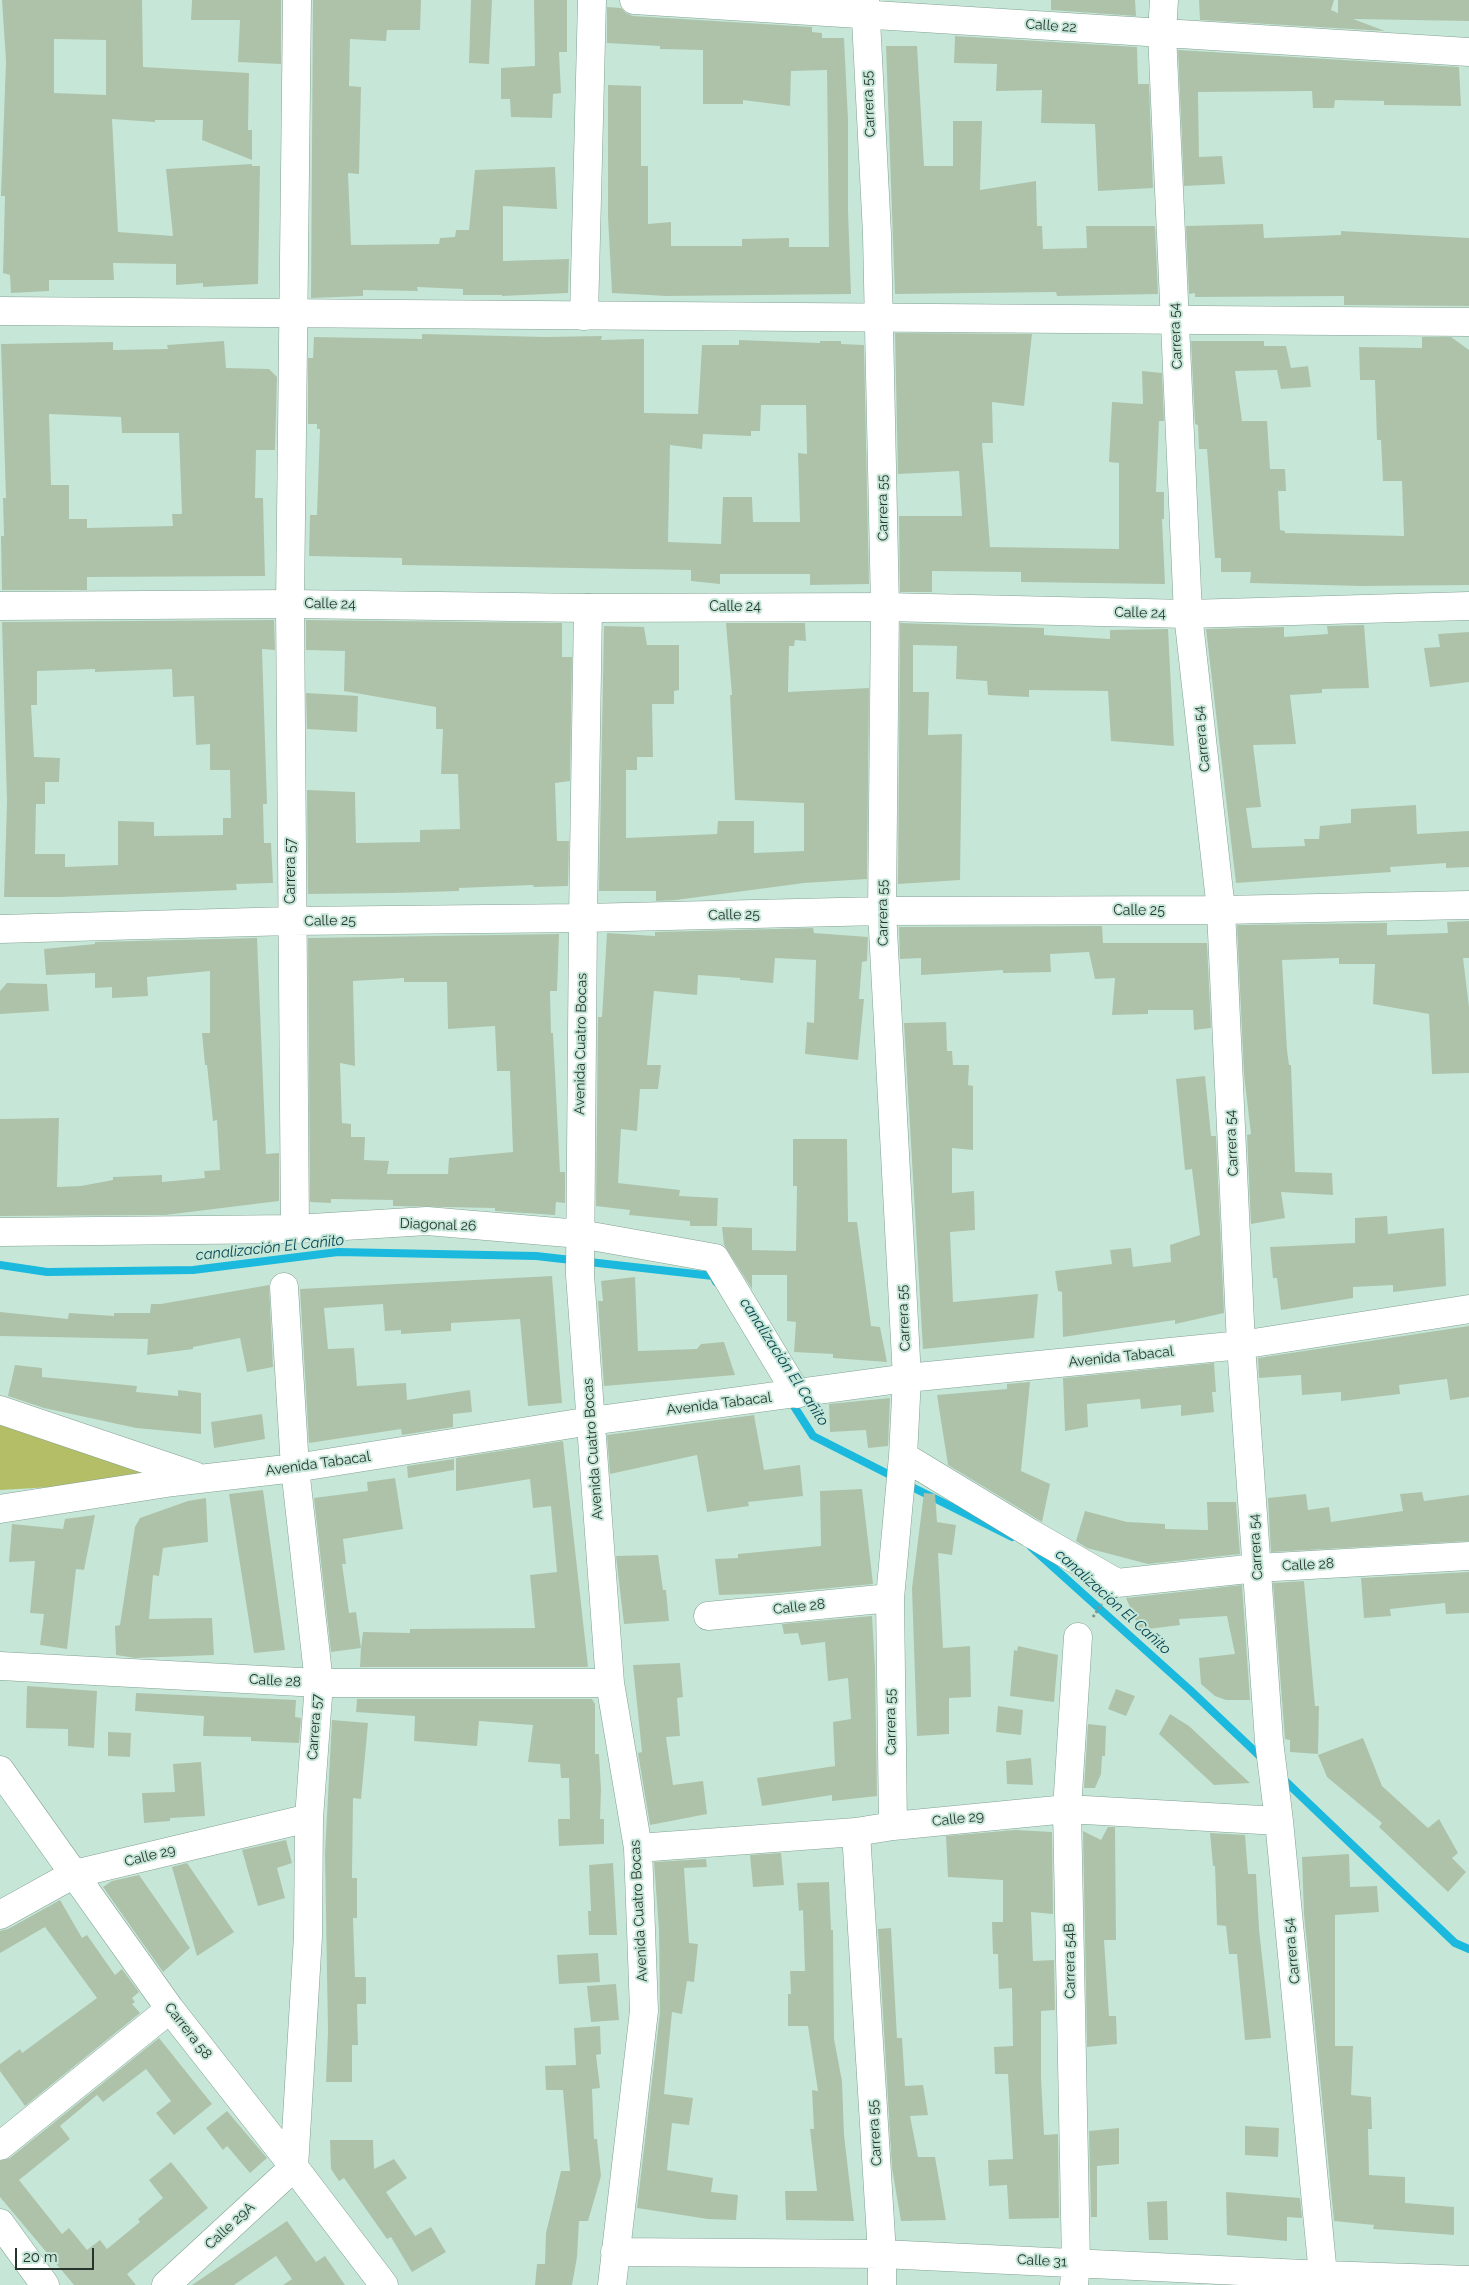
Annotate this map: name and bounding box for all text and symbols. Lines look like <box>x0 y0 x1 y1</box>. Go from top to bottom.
street label: Calle 22 <box>1025 16 1077 36</box>
street label: Carrera 55 <box>859 70 879 138</box>
street label: Carrera 54 <box>1166 302 1186 370</box>
street label: Carrera 55 <box>874 475 892 541</box>
street label: Calle 24 <box>304 595 356 613</box>
street label: Calle 24 <box>709 599 761 615</box>
street label: Calle 24 <box>1114 604 1166 622</box>
street label: Carrera 54 <box>1190 705 1214 773</box>
street label: Carrera 57 <box>283 838 299 904</box>
street label: Carrera 55 <box>874 880 892 946</box>
street label: Calle 25 <box>1113 903 1165 919</box>
street label: Calle 25 <box>708 906 760 924</box>
street label: Calle 25 <box>304 912 356 930</box>
street label: Avenida Cuatro Bocas <box>571 973 591 1115</box>
street label: Carrera 54 <box>1222 1109 1242 1177</box>
street label: Diagonal 26 <box>399 1215 477 1235</box>
water label: canalización El Cañito <box>195 1231 345 1265</box>
street label: Carrera 55 <box>894 1284 914 1352</box>
water label: canalización El Cañito <box>736 1295 832 1429</box>
street label: Avenida Tabacal <box>1068 1343 1174 1371</box>
street label: Avenida Cuatro Bocas <box>580 1378 606 1520</box>
street label: Avenida Tabacal <box>666 1389 772 1419</box>
street label: Avenida Tabacal <box>265 1448 371 1480</box>
street label: Carrera 54 <box>1245 1513 1267 1581</box>
water label: canalización El Cañito <box>1052 1545 1174 1659</box>
street label: Calle 28 <box>1281 1555 1335 1575</box>
street label: Calle 28 <box>772 1596 826 1618</box>
street label: Calle 28 <box>248 1671 302 1691</box>
street label: Carrera 55 <box>882 1689 900 1755</box>
street label: Carrera 57 <box>304 1693 326 1761</box>
street label: Calle 29 <box>931 1808 985 1830</box>
street label: Avenida Cuatro Bocas <box>627 1840 651 1982</box>
street label: Calle 29 <box>123 1842 177 1870</box>
street label: Carrera 54 <box>1280 1917 1304 1985</box>
street label: Carrera 54B <box>1061 1923 1079 1999</box>
street label: Carrera 58 <box>161 1999 215 2063</box>
street label: Carrera 55 <box>864 2099 886 2167</box>
street label: Calle 29A <box>202 2199 258 2253</box>
scale bar <box>18 2238 96 2270</box>
text: 20 m <box>23 2248 58 2266</box>
street label: Calle 31 <box>1017 2251 1067 2271</box>

